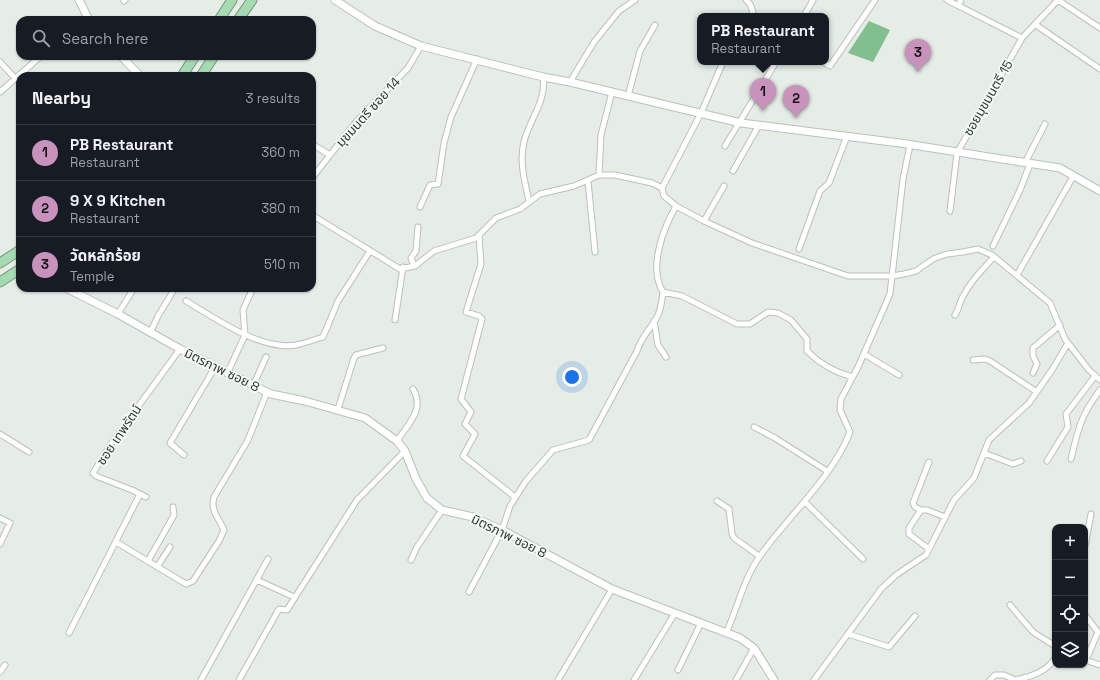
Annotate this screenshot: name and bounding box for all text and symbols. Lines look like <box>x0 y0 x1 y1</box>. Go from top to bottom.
popup <box>697 13 829 65</box>
search box <box>16 16 316 60</box>
text: PB Restaurant <box>711 21 815 40</box>
icon: search <box>30 27 52 49</box>
text: Search here <box>62 29 148 48</box>
pin: 3 <box>905 39 931 72</box>
text: Restaurant <box>711 40 781 57</box>
street label: ซอยมุขมนตรี 15 <box>959 57 1017 139</box>
street label: มุขมนตรี ซอย 14 <box>332 73 404 151</box>
pin: 1 <box>750 78 776 111</box>
pin: 2 <box>783 85 809 118</box>
text: Nearby <box>32 87 91 109</box>
text: 3 results <box>246 90 300 107</box>
text: PB Restaurant <box>70 135 173 154</box>
text: 1 <box>42 144 48 161</box>
text: 360 m <box>261 144 300 161</box>
text: Restaurant <box>70 154 140 171</box>
text: 9 X 9 Kitchen <box>70 191 166 210</box>
text: 2 <box>41 200 49 217</box>
text: 380 m <box>261 200 300 217</box>
text: Restaurant <box>70 210 140 227</box>
text: วัดหลักร้อย <box>70 246 141 265</box>
text: 3 <box>41 256 49 273</box>
text: 510 m <box>264 256 300 273</box>
text: Temple <box>70 268 114 285</box>
street label: มิตรภาพ ซอย 8 <box>181 344 263 396</box>
your location <box>562 367 582 387</box>
street label: ซอย เทพรัตน์ <box>93 402 145 468</box>
street label: มิตรภาพ ซอย 8 <box>468 510 550 562</box>
map controls <box>1052 524 1088 668</box>
button: + <box>1052 524 1088 560</box>
button: − <box>1052 560 1088 596</box>
button: locate <box>1052 596 1088 632</box>
button: layers <box>1052 632 1088 668</box>

